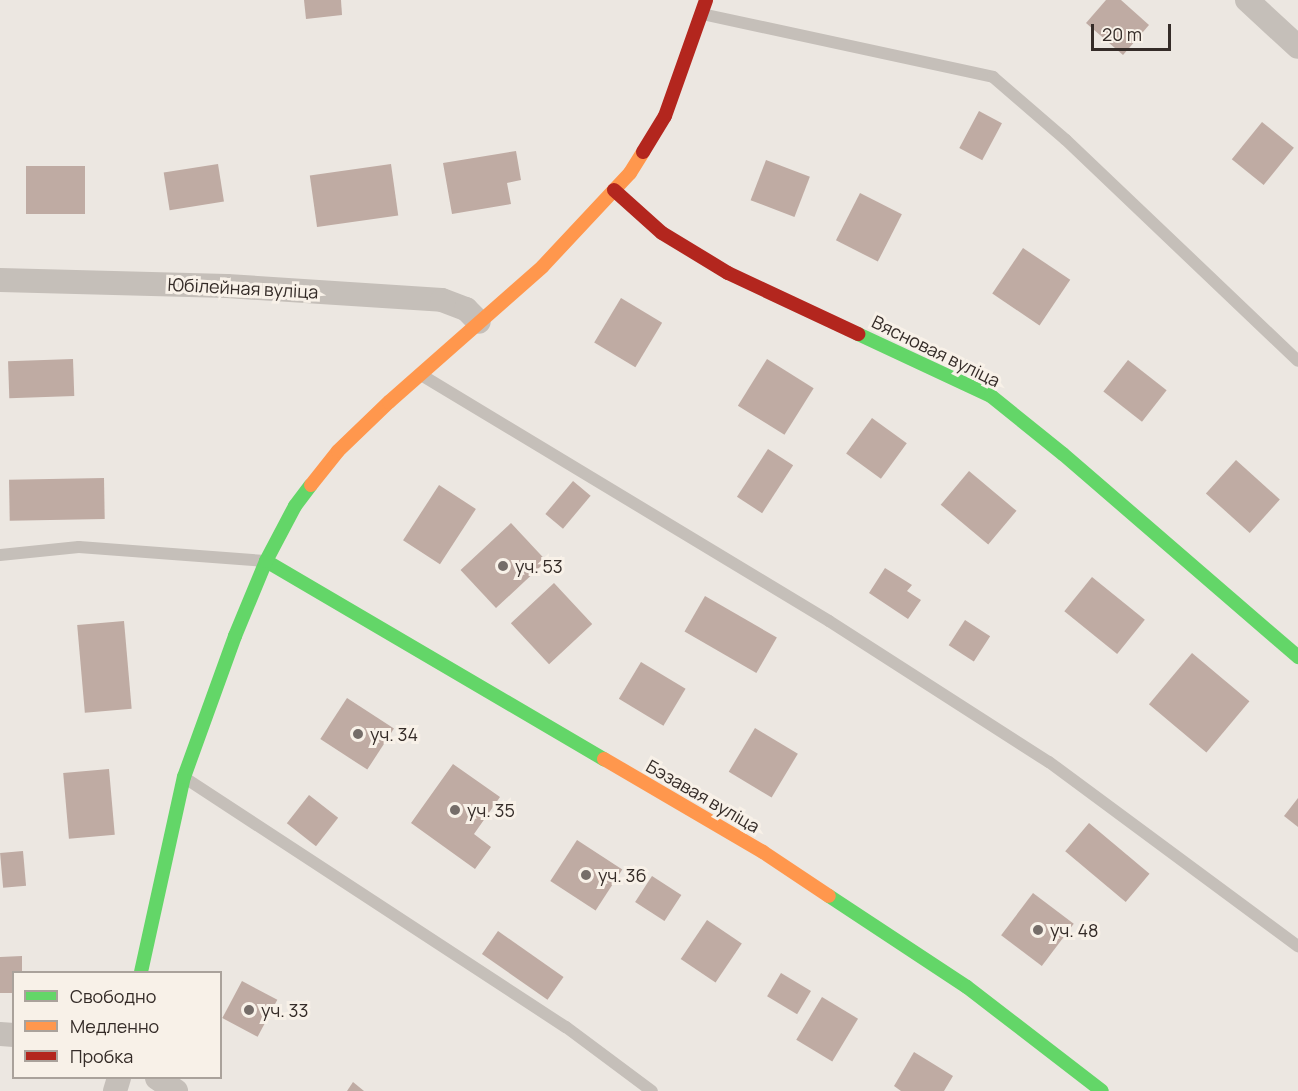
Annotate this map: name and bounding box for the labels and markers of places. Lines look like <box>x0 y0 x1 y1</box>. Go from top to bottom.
place label: уч. 53 <box>515 555 563 577</box>
marker: уч. 53 <box>496 559 510 573</box>
place label: уч. 34 <box>370 723 418 745</box>
marker: уч. 34 <box>351 727 365 741</box>
place label: уч. 35 <box>467 799 515 821</box>
marker: уч. 35 <box>448 803 462 817</box>
place label: уч. 36 <box>598 864 647 886</box>
marker: уч. 36 <box>579 868 593 882</box>
place label: уч. 48 <box>1050 919 1099 941</box>
marker: уч. 48 <box>1031 923 1045 937</box>
place label: уч. 33 <box>261 999 308 1021</box>
marker: уч. 33 <box>242 1003 256 1017</box>

